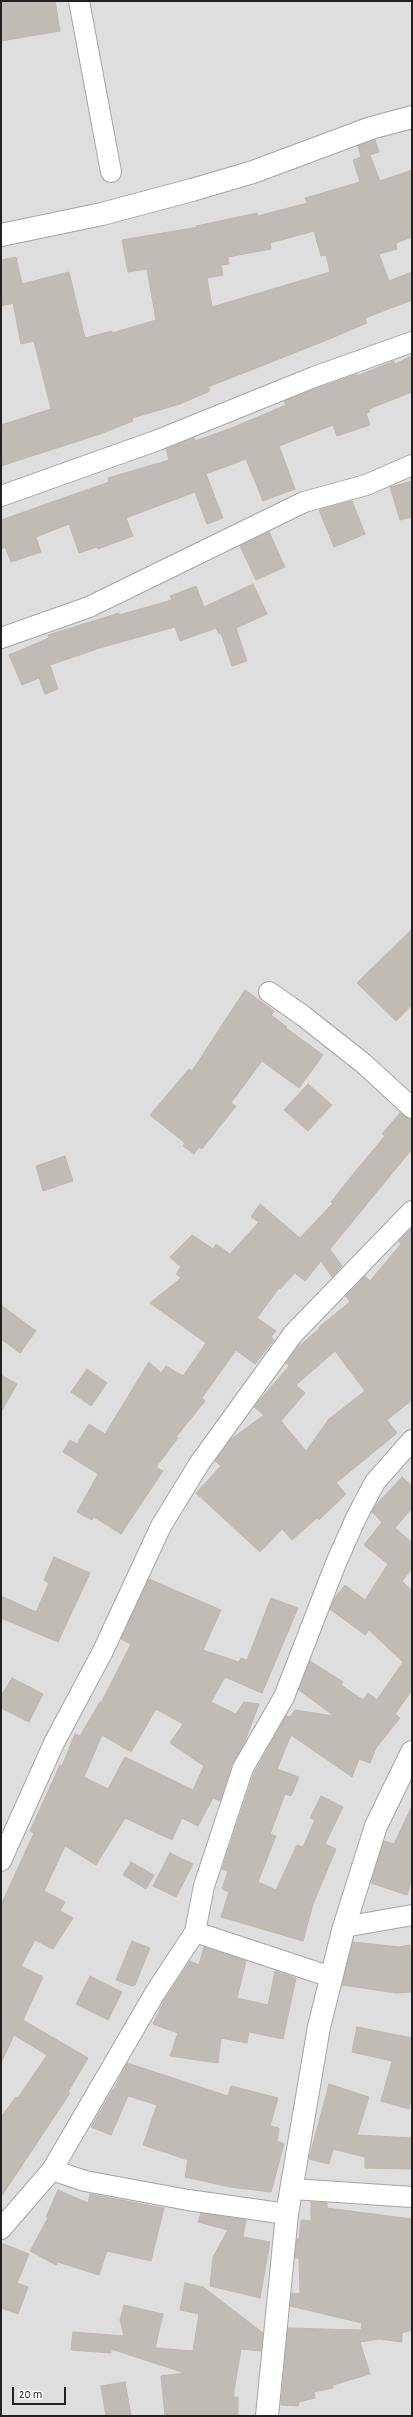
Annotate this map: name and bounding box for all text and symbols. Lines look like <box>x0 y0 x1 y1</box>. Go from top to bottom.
scale bar <box>14 2379 68 2405</box>
text: 20 m <box>19 2388 42 2400</box>

